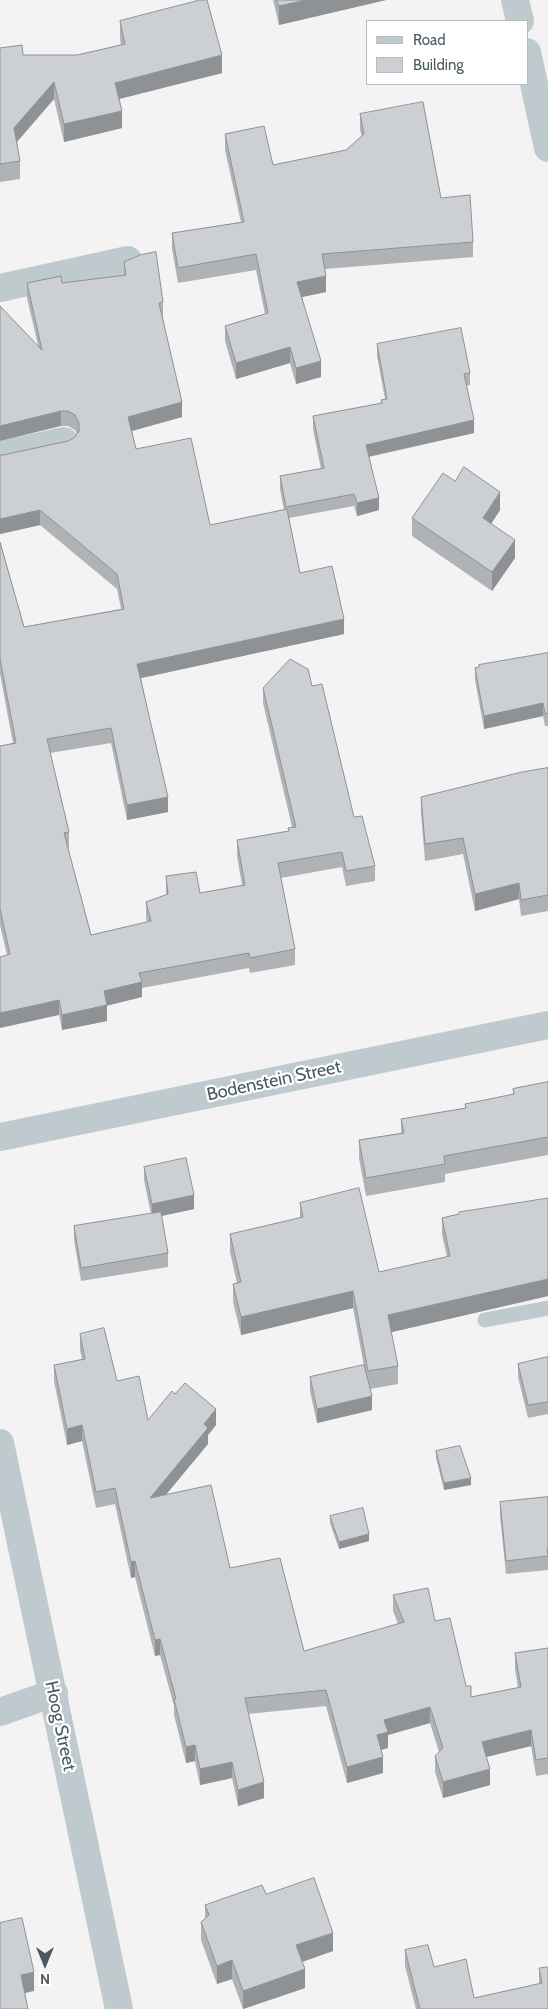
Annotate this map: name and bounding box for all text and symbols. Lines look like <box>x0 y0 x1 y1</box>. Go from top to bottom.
legend <box>366 20 528 85</box>
text: Road <box>413 31 446 49</box>
text: Building <box>413 56 464 74</box>
street label: Bodenstein Street <box>205 1056 343 1106</box>
street label: Hoog Street <box>40 1679 80 1773</box>
north arrow <box>20 1939 70 1989</box>
text: N <box>40 1970 50 1988</box>

